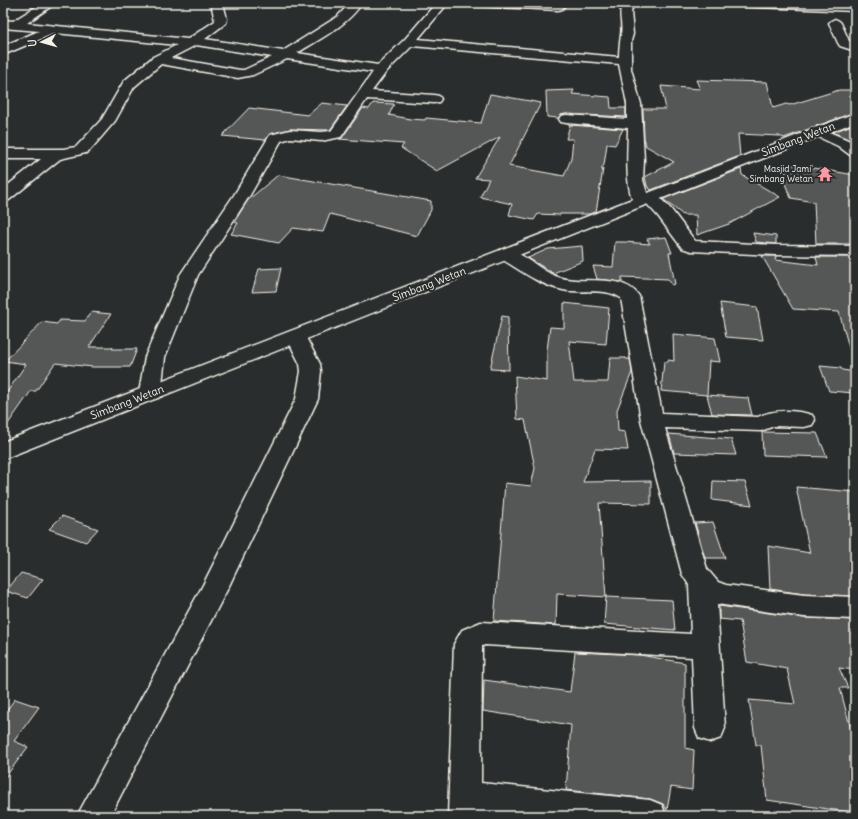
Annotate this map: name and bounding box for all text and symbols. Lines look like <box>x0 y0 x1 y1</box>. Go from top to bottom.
north arrow <box>22 22 62 62</box>
text: U <box>25 39 39 48</box>
street label: Simbang Wetan <box>759 119 837 159</box>
place label: Masjid Jami' Simbang Wetan <box>750 163 813 184</box>
temple icon: Masjid Jami' Simbang Wetan <box>816 165 834 183</box>
street label: Simbang Wetan <box>390 264 468 304</box>
street label: Simbang Wetan <box>88 382 166 422</box>

